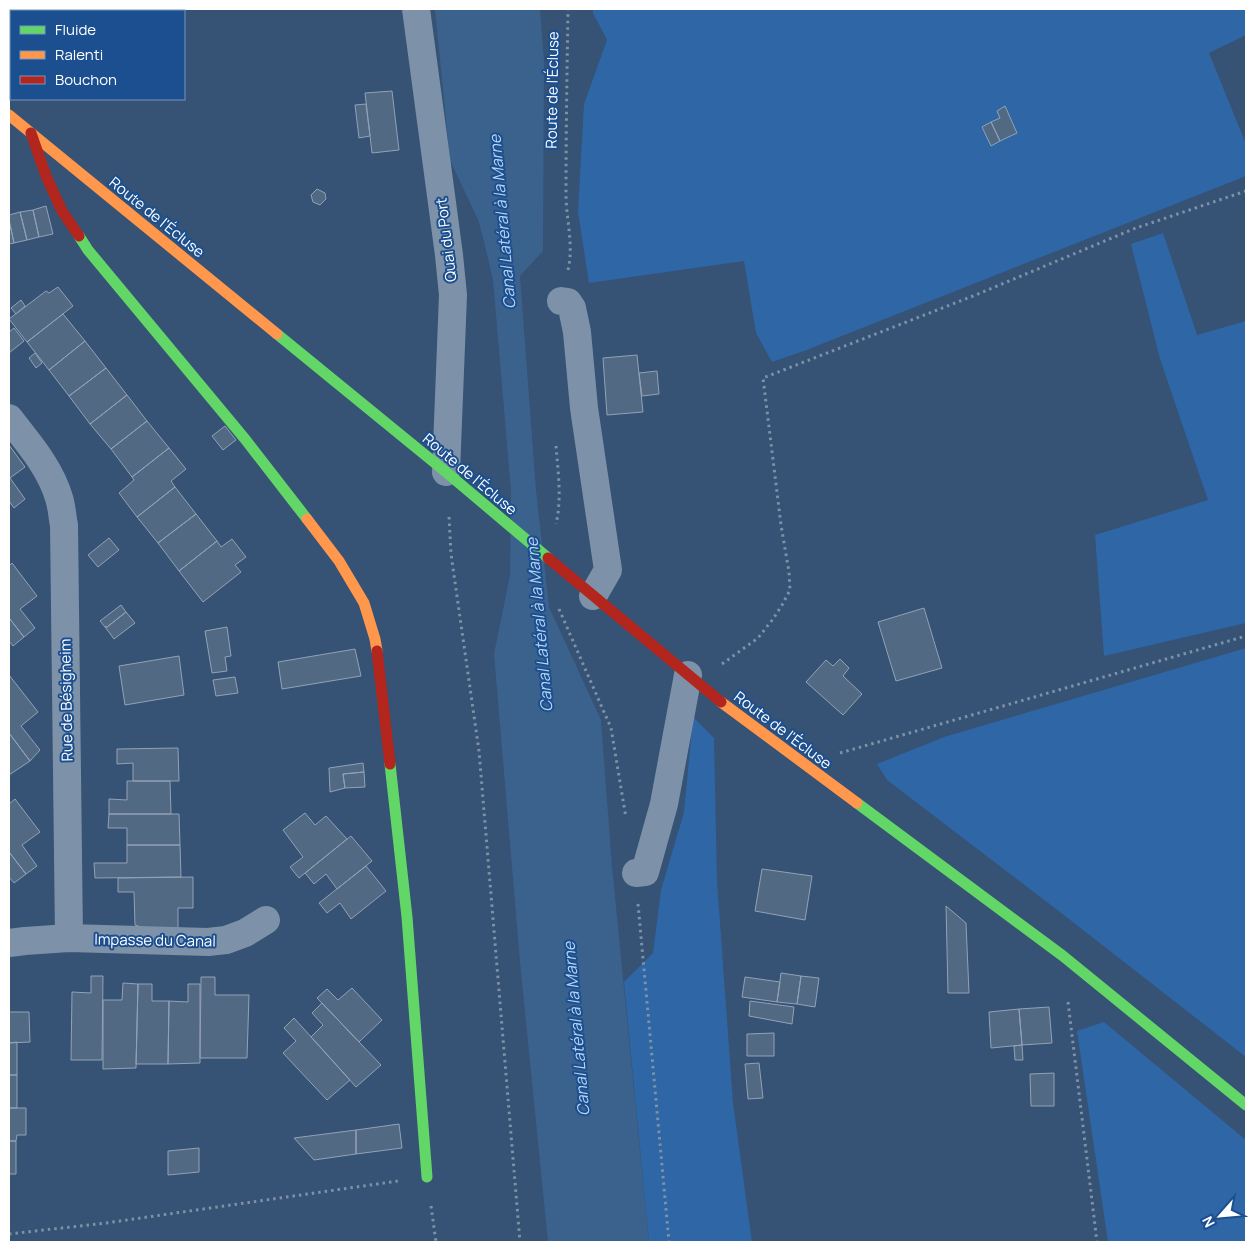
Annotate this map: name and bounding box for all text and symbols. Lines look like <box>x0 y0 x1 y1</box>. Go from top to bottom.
legend <box>10 10 185 100</box>
text: Fluide <box>55 19 96 40</box>
street label: Route de l'Écluse <box>540 31 564 149</box>
text: Ralenti <box>55 44 103 65</box>
text: Bouchon <box>55 69 117 90</box>
water label: Canal Latéral à la Marne <box>483 132 521 310</box>
street label: Route de l'Écluse <box>105 172 209 262</box>
street label: Quai du Port <box>430 197 462 283</box>
street label: Route de l'Écluse <box>418 428 522 520</box>
water label: Canal Latéral à la Marne <box>520 535 558 713</box>
street label: Rue de Bésigheim <box>54 638 78 762</box>
street label: Route de l'Écluse <box>730 686 836 774</box>
street label: Impasse du Canal <box>94 928 216 952</box>
water label: Canal Latéral à la Marne <box>557 939 595 1117</box>
north arrow <box>1195 1191 1245 1241</box>
text: N <box>1197 1213 1219 1231</box>

